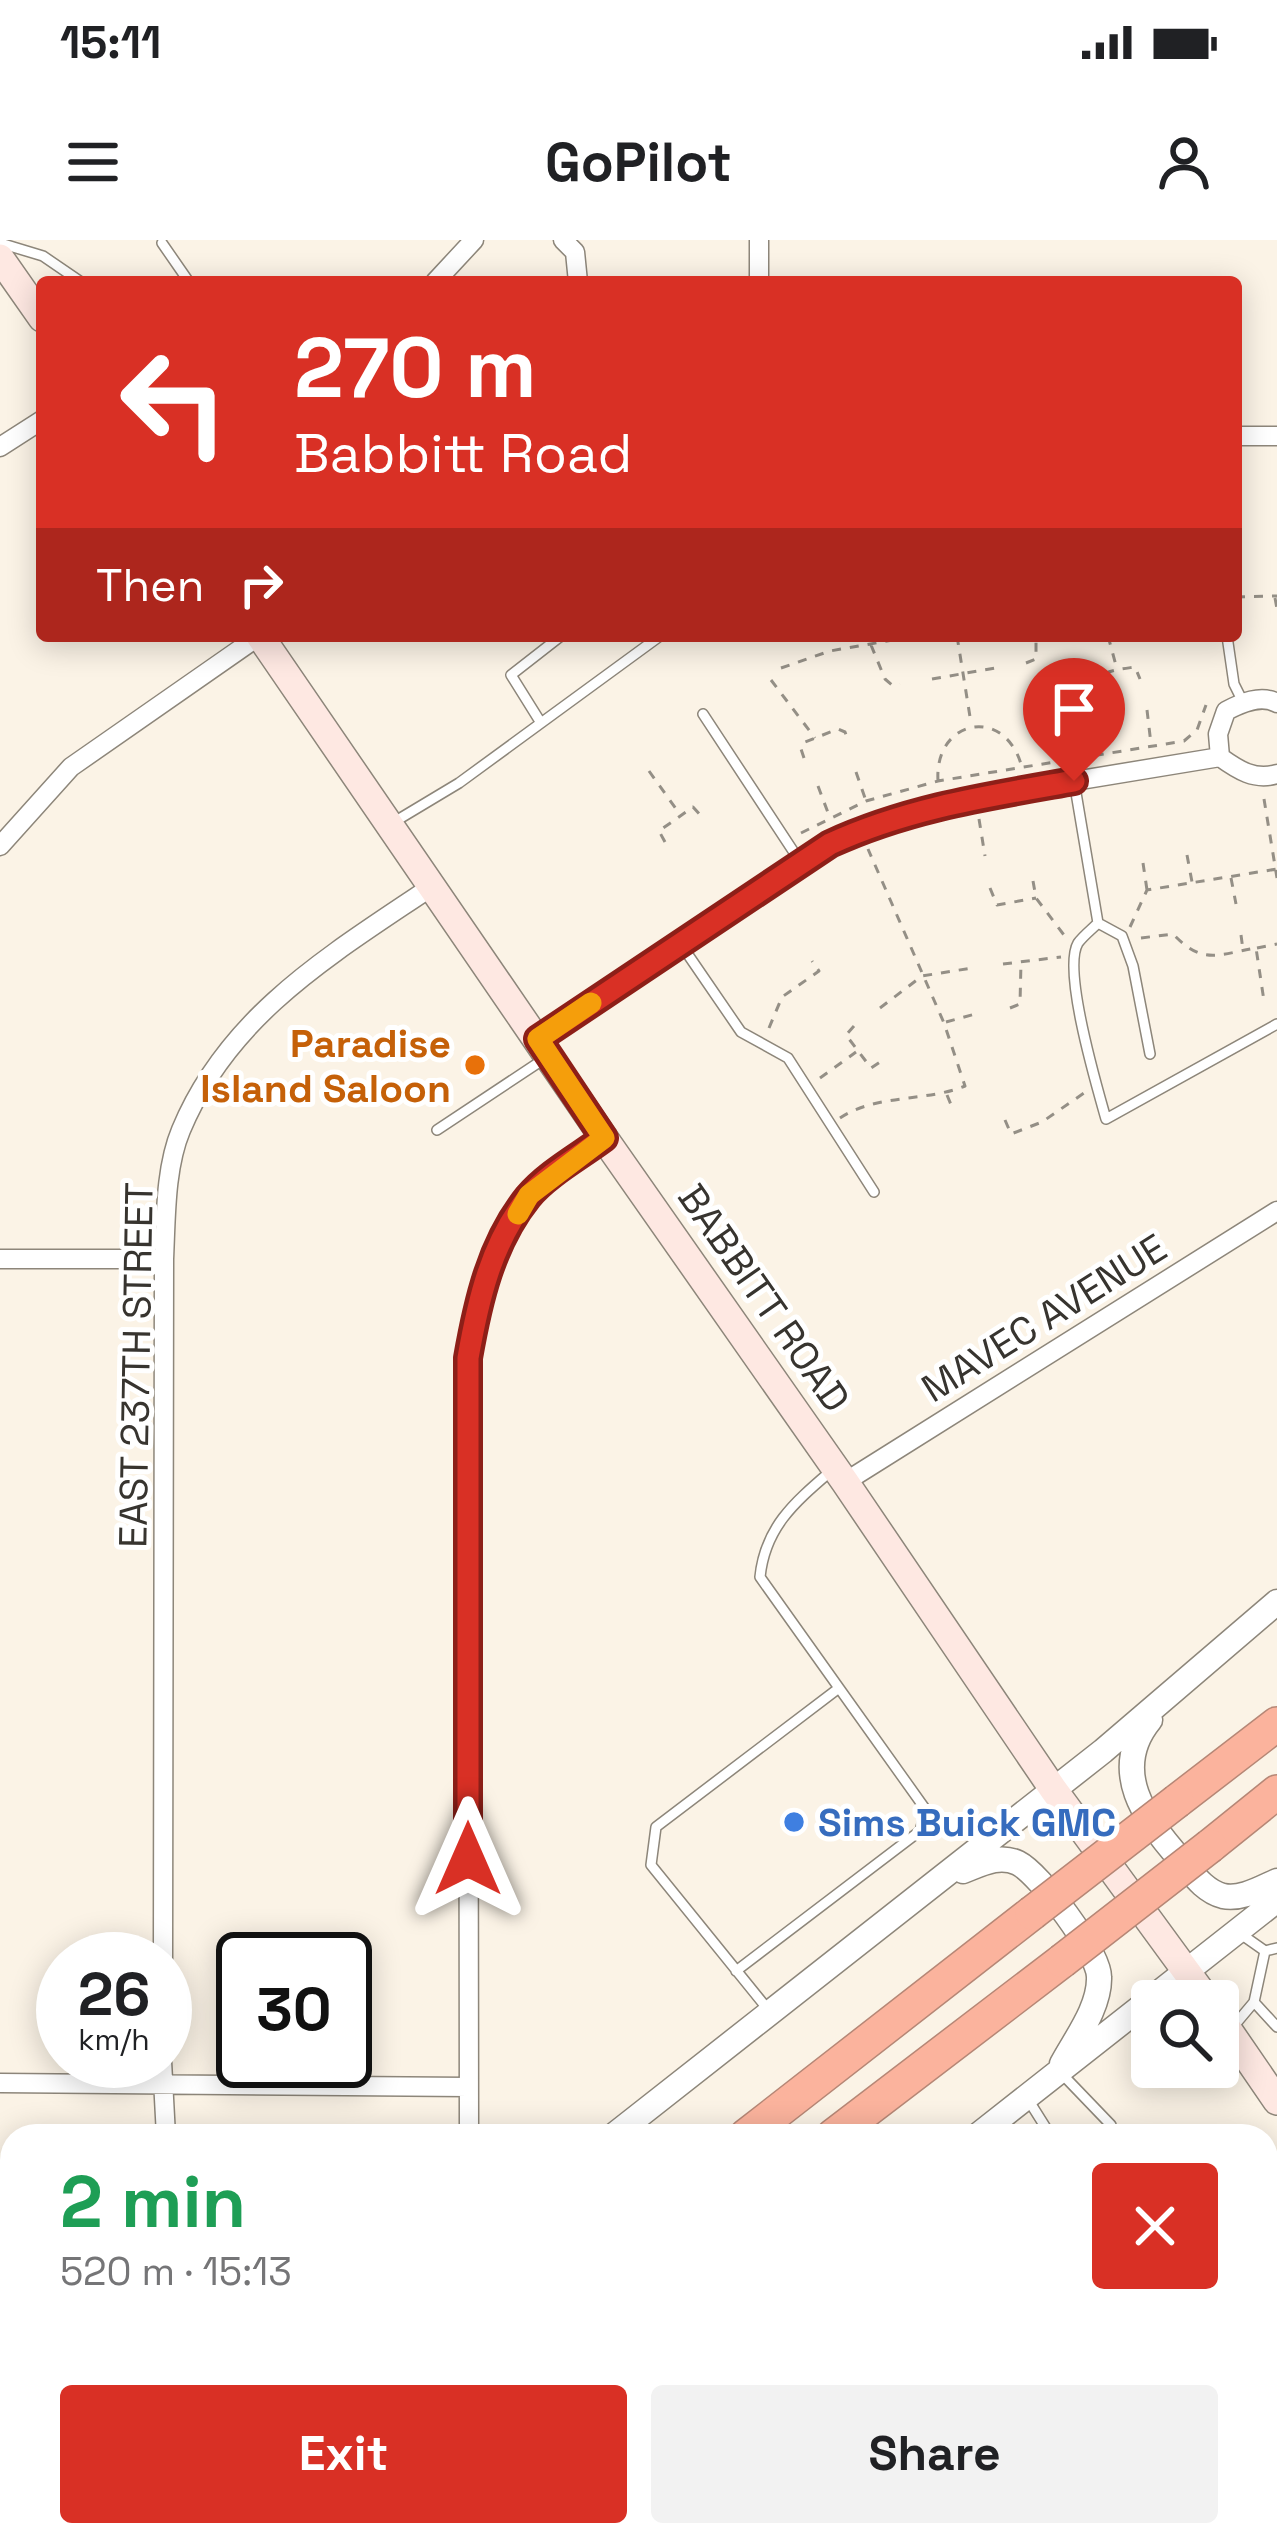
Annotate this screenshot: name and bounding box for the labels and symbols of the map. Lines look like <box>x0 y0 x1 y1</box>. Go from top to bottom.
pin <box>1023 658 1125 781</box>
place label: Paradise Island Saloon <box>200 1019 451 1113</box>
marker: Paradise Island Saloon <box>462 1052 488 1078</box>
street label: BABBITT ROAD <box>667 1175 861 1421</box>
street label: EAST 237TH STREET <box>108 1182 164 1548</box>
street label: MAVEC AVENUE <box>913 1223 1175 1413</box>
position arrow <box>405 1796 531 1922</box>
place label: Sims Buick GMC <box>818 1798 1116 1847</box>
marker: Sims Buick GMC <box>781 1809 807 1835</box>
speed limit sign: 30 <box>216 1932 372 2088</box>

